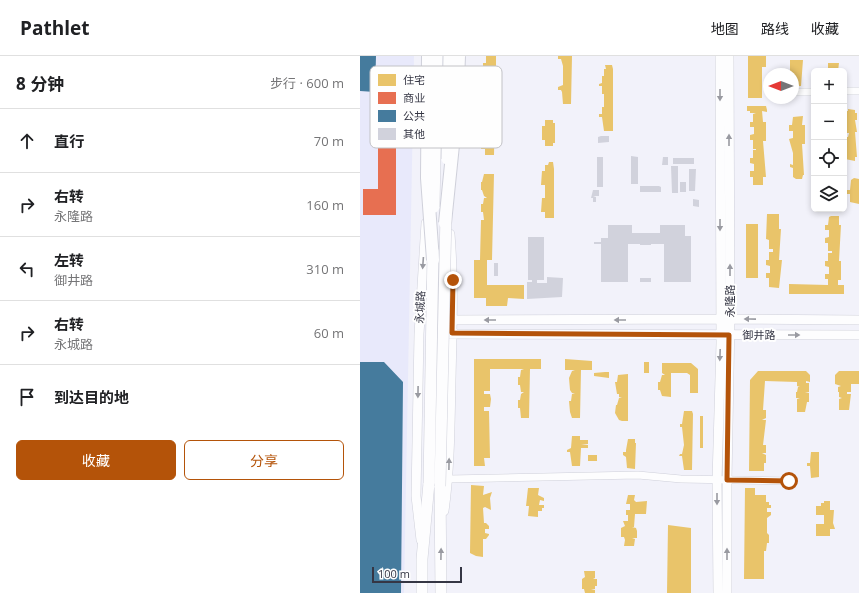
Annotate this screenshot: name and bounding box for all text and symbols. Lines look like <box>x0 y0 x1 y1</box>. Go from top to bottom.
text: Pathlet <box>20 15 89 41</box>
text: 地图 <box>711 19 739 38</box>
text: 路线 <box>761 19 789 38</box>
text: 收藏 <box>811 19 839 38</box>
legend <box>370 66 502 148</box>
north arrow <box>763 68 799 104</box>
map controls <box>811 68 847 212</box>
button: + <box>811 68 847 104</box>
text: 8 分钟 <box>16 72 64 95</box>
text: 住宅 <box>403 72 425 87</box>
text: 步行 · 600 m <box>270 74 344 92</box>
one-way arrow <box>717 89 723 102</box>
text: 商业 <box>403 90 425 105</box>
button: − <box>811 104 847 140</box>
text: 公共 <box>403 108 425 123</box>
text: 其他 <box>403 126 425 141</box>
icon: ahead <box>16 130 38 152</box>
text: 直行 <box>54 131 84 151</box>
text: 70 m <box>314 132 344 150</box>
one-way arrow <box>726 134 733 146</box>
button: locate <box>811 140 847 176</box>
button: layers <box>811 176 847 212</box>
text: 右转 <box>54 186 84 206</box>
icon: right <box>16 194 38 216</box>
text: 160 m <box>306 196 344 214</box>
text: 永隆路 <box>54 207 93 225</box>
one-way arrow <box>717 219 723 232</box>
text: 左转 <box>54 250 84 270</box>
one-way arrow <box>419 257 426 269</box>
icon: left <box>16 258 38 280</box>
text: 310 m <box>306 260 344 278</box>
one-way arrow <box>727 263 733 276</box>
text: 御井路 <box>54 271 93 289</box>
route end <box>444 271 462 289</box>
street label: 永隆路 <box>722 285 737 318</box>
street label: 永城路 <box>411 290 428 324</box>
text: 右转 <box>54 314 84 334</box>
one-way arrow <box>743 316 756 322</box>
one-way arrow <box>483 317 496 323</box>
one-way arrow <box>613 317 626 323</box>
icon: right <box>16 322 38 344</box>
text: 60 m <box>314 324 344 342</box>
street label: 御井路 <box>742 327 776 342</box>
one-way arrow <box>788 332 801 338</box>
text: 永城路 <box>54 335 93 353</box>
one-way arrow <box>717 349 723 362</box>
icon: arrive <box>16 386 38 408</box>
one-way arrow <box>415 386 421 399</box>
text: 到达目的地 <box>54 387 129 407</box>
button: 收藏 <box>16 440 176 480</box>
button: 分享 <box>184 440 344 480</box>
one-way arrow <box>446 457 452 470</box>
route start <box>780 472 798 490</box>
one-way arrow <box>714 493 720 506</box>
one-way arrow <box>438 547 444 560</box>
one-way arrow <box>724 547 730 560</box>
scale bar <box>372 565 462 584</box>
text: 100 m <box>378 566 410 581</box>

